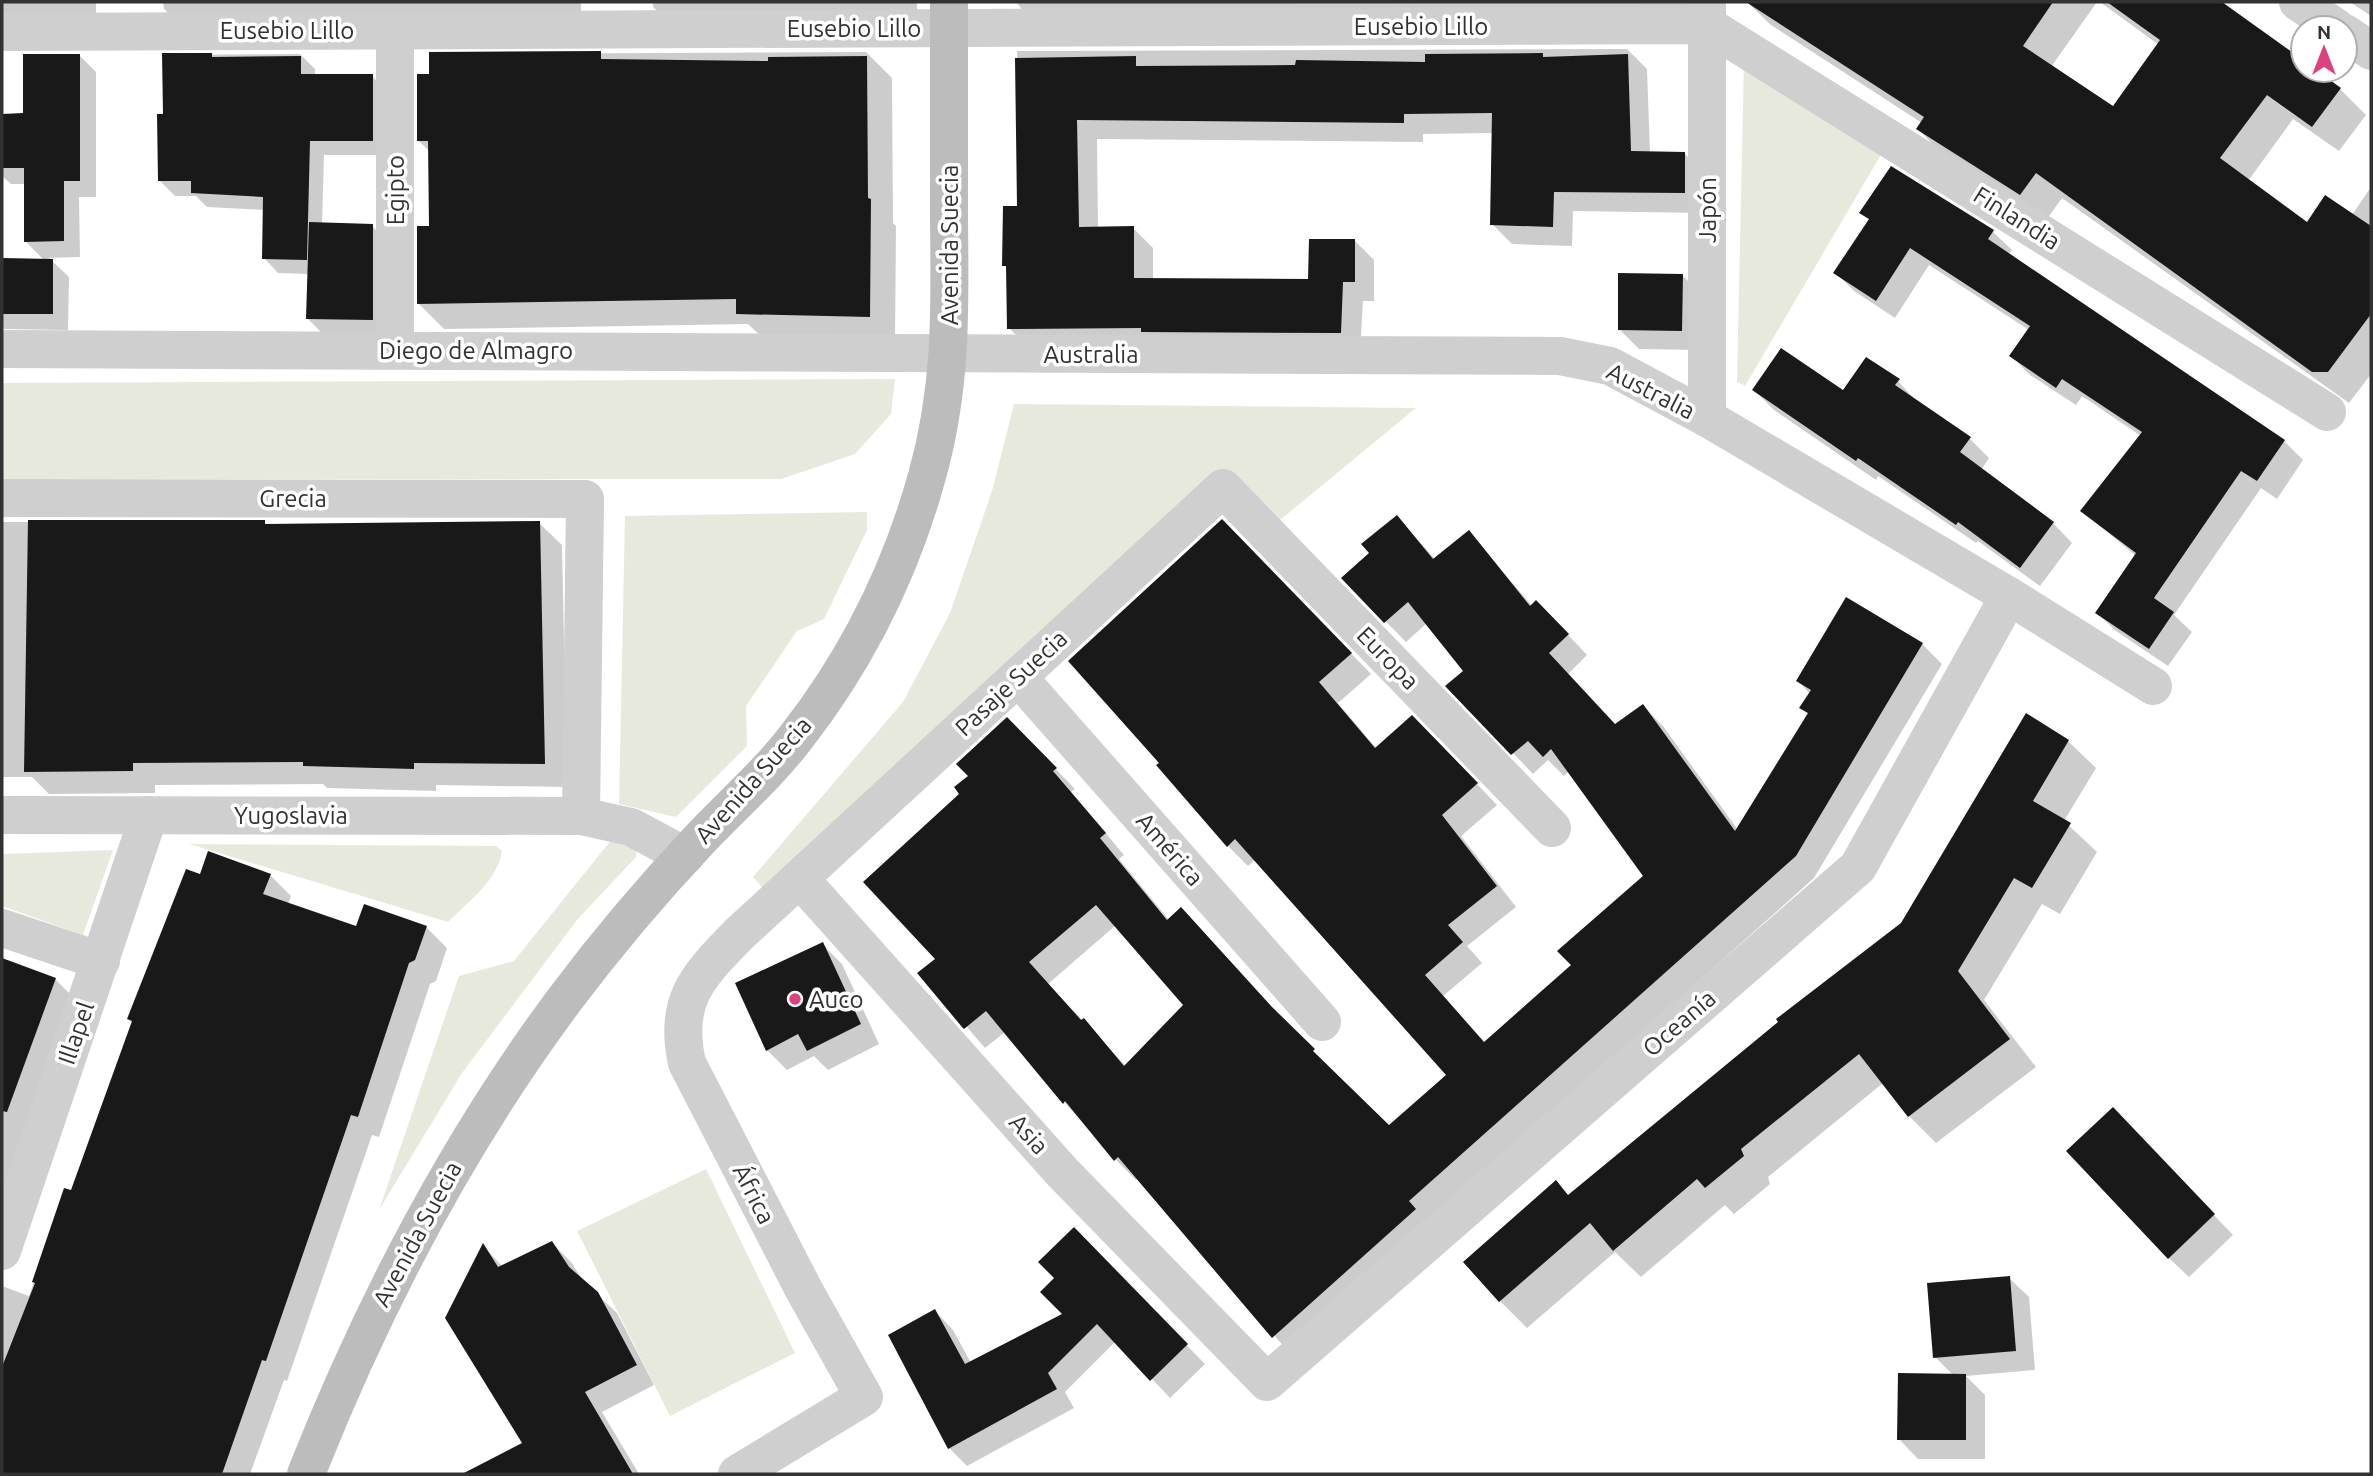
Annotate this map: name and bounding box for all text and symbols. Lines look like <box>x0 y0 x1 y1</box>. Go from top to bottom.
street label: Eusebio Lillo <box>1354 13 1488 40</box>
north arrow <box>2289 14 2359 84</box>
street label: Eusebio Lillo <box>787 15 921 42</box>
street label: Eusebio Lillo <box>220 17 354 44</box>
text: N <box>2317 21 2331 43</box>
street label: Egipto <box>382 155 409 225</box>
street label: Avenida Suecia <box>936 165 963 325</box>
street label: Japón <box>1694 177 1721 243</box>
street label: Finlandia <box>1969 181 2065 255</box>
street label: Diego de Almagro <box>379 337 573 364</box>
street label: Australia <box>1043 341 1139 368</box>
street label: Australia <box>1603 357 1699 425</box>
street label: Grecia <box>259 485 327 512</box>
street label: Europa <box>1352 621 1424 695</box>
street label: Pasaje Suecia <box>950 624 1072 742</box>
street label: Avenida Suecia <box>689 711 817 849</box>
street label: Yugoslavia <box>234 802 348 829</box>
street label: América <box>1131 807 1209 891</box>
street label: Oceanía <box>1637 984 1721 1062</box>
place label: Auco <box>809 986 863 1013</box>
marker: Auco <box>787 991 803 1007</box>
street label: Illapel <box>53 998 99 1068</box>
street label: Asia <box>1004 1108 1054 1160</box>
street label: Avenida Suecia <box>367 1157 467 1311</box>
street label: África <box>728 1159 781 1228</box>

